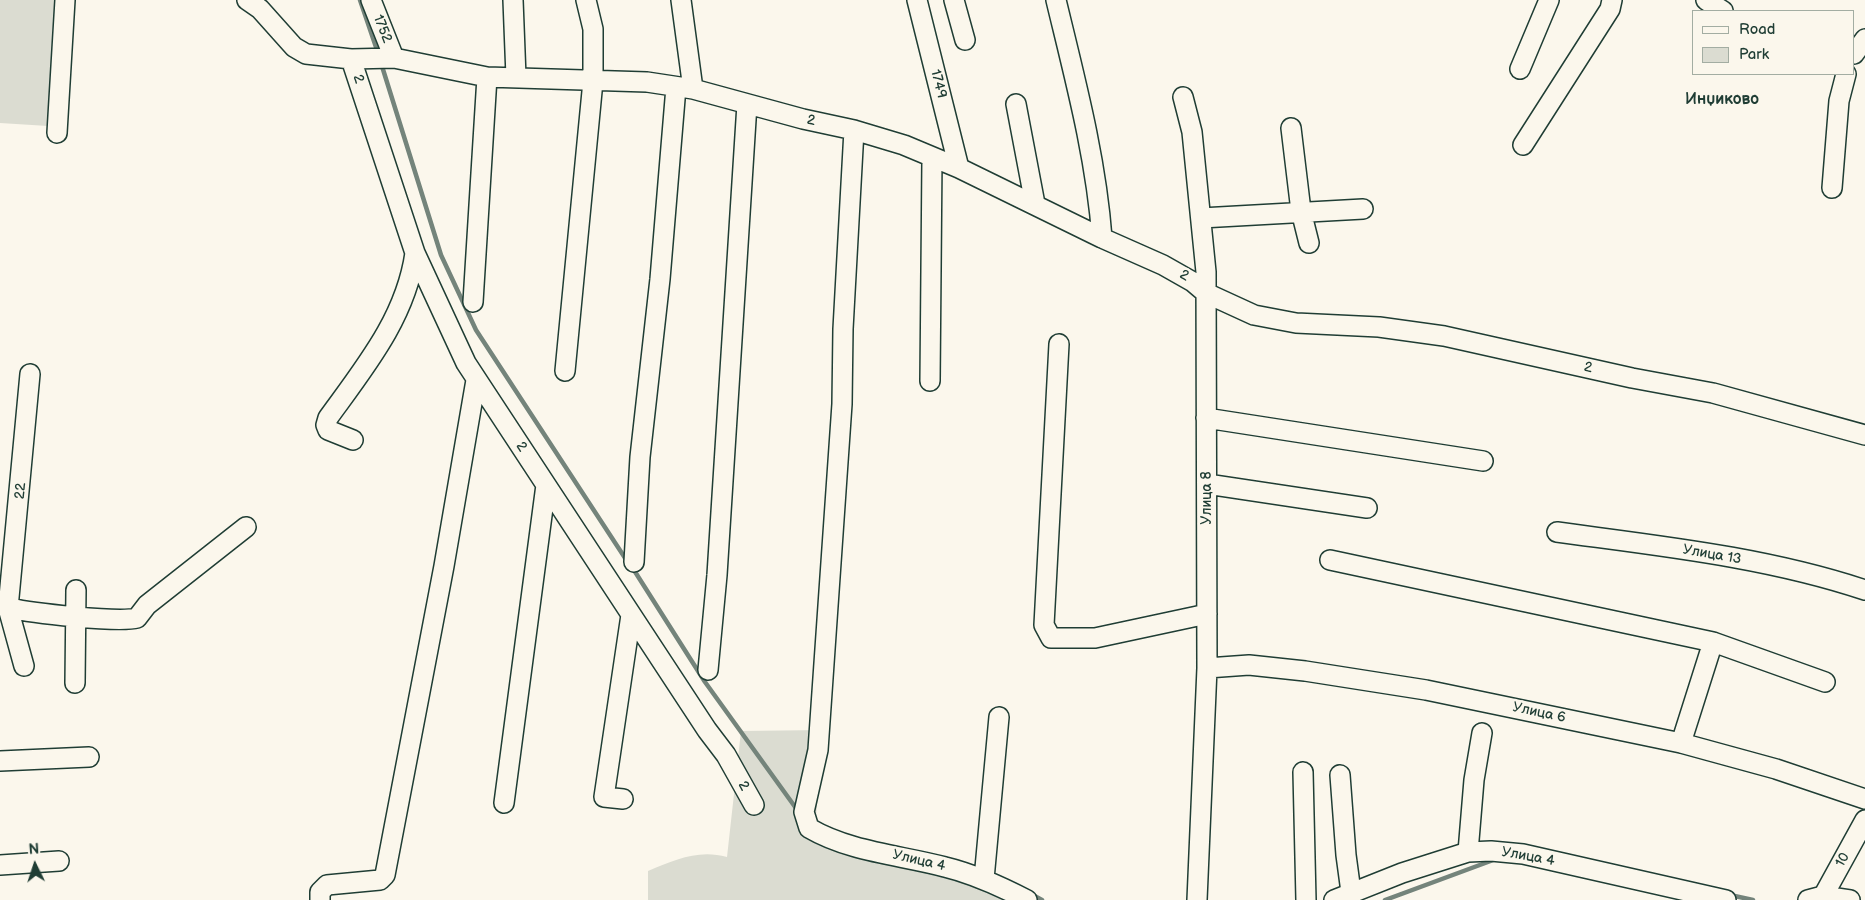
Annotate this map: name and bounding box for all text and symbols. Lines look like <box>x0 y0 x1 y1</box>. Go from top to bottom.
legend <box>1692 10 1855 75</box>
street label: 1752 <box>369 13 395 45</box>
text: Road <box>1739 20 1775 39</box>
text: Park <box>1739 45 1769 64</box>
street label: 1749 <box>926 68 950 100</box>
street label: 2 <box>349 72 367 86</box>
district label: Инџиково <box>1685 90 1759 110</box>
street label: 2 <box>805 112 817 130</box>
street label: 2 <box>1176 267 1192 285</box>
street label: 2 <box>1582 359 1594 377</box>
street label: 2 <box>512 439 530 455</box>
street label: Улица 8 <box>1199 471 1215 525</box>
street label: 22 <box>12 482 30 500</box>
street label: Улица 13 <box>1681 542 1743 568</box>
street label: Улица 6 <box>1511 699 1567 727</box>
street label: 2 <box>734 778 752 794</box>
north arrow <box>10 840 60 890</box>
text: N <box>28 841 40 858</box>
street label: Улица 4 <box>1500 844 1556 870</box>
street label: Улица 4 <box>891 847 947 875</box>
street label: 10 <box>1832 850 1854 870</box>

